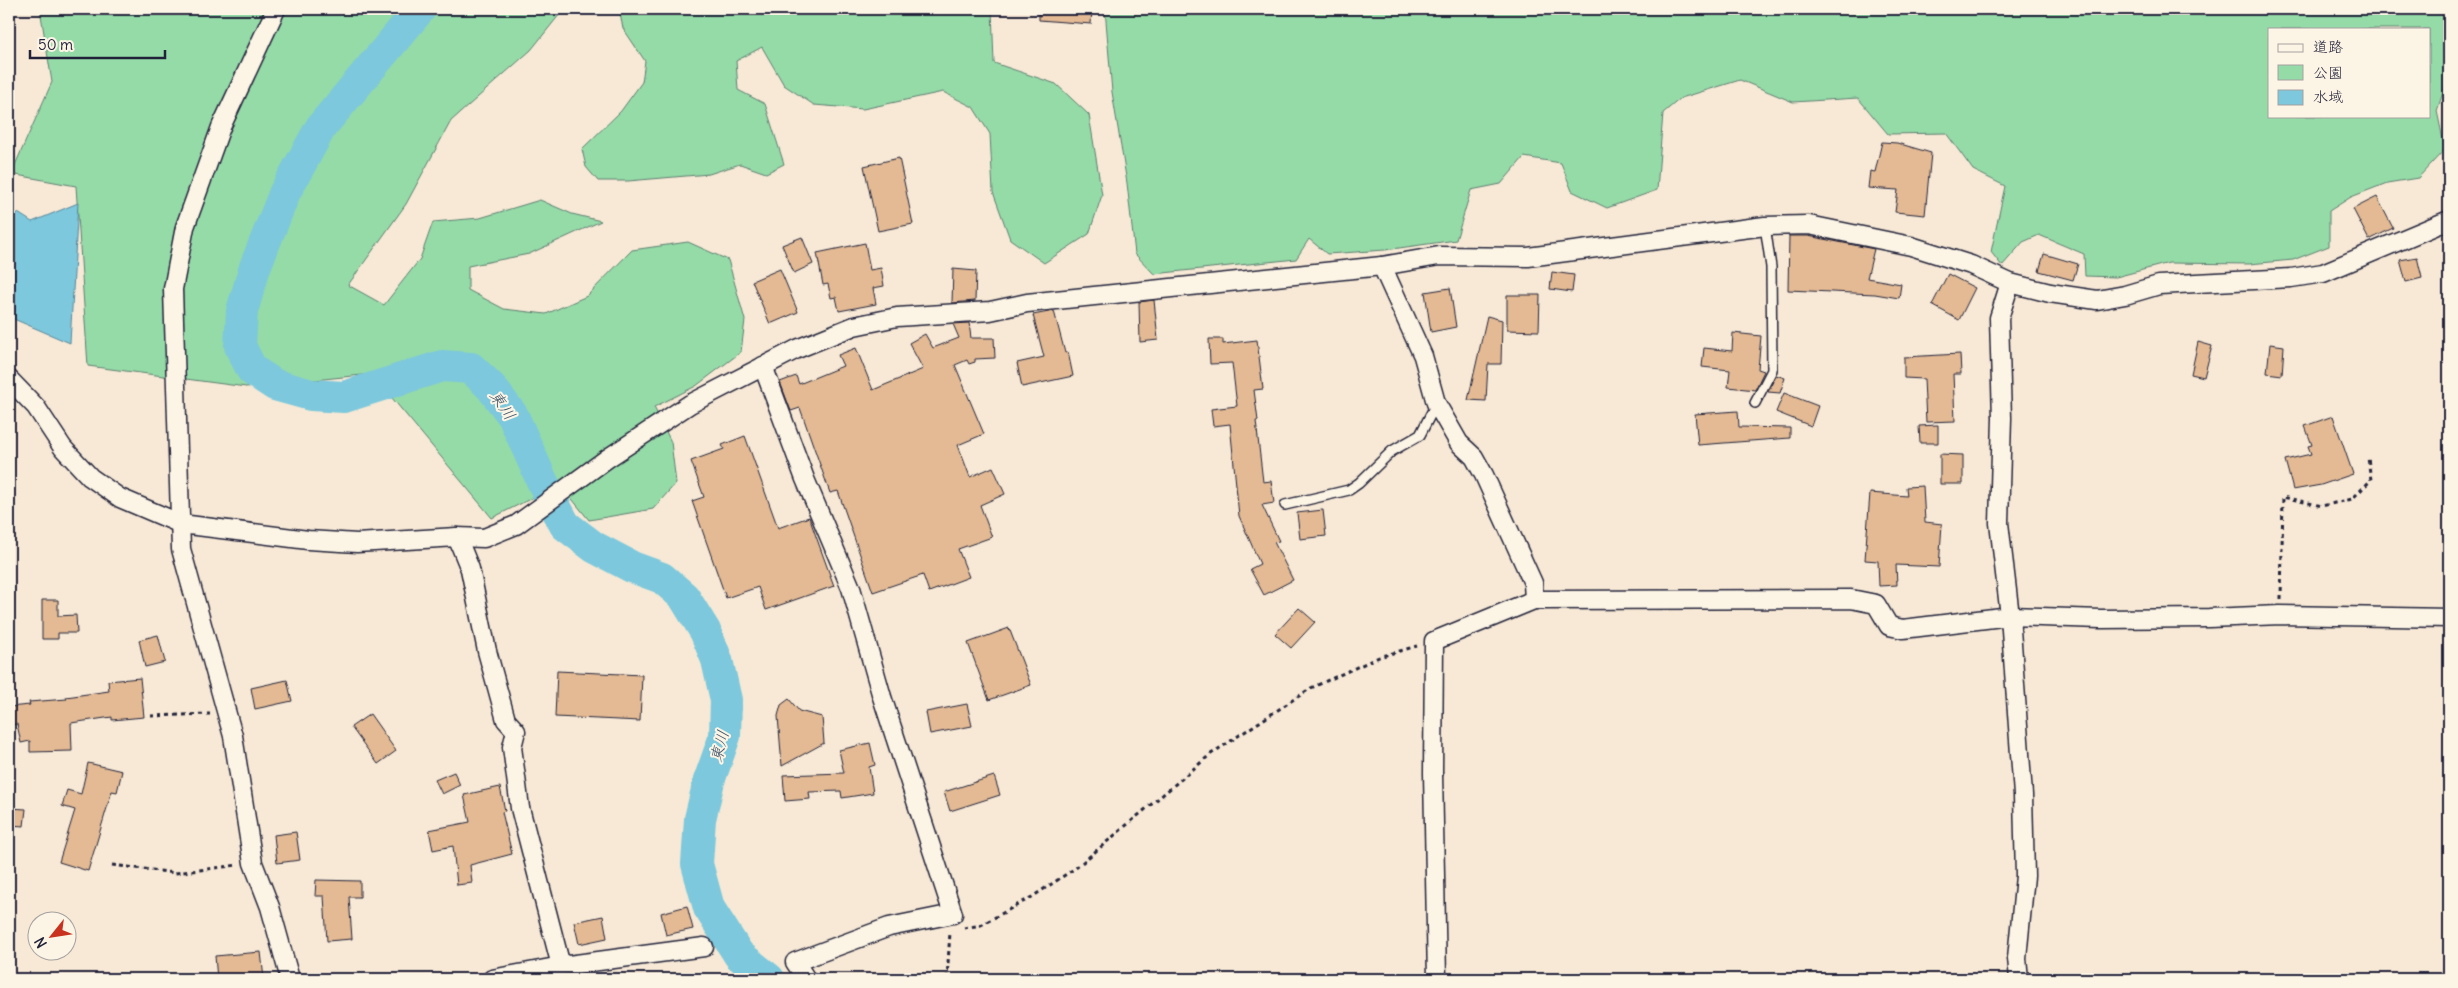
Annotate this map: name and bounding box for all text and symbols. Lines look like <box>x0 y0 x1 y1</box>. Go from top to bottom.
scale bar <box>30 28 165 60</box>
legend <box>2268 28 2430 118</box>
text: 50 m <box>38 35 73 54</box>
text: 道路 <box>2313 37 2343 56</box>
text: 公園 <box>2313 63 2343 82</box>
text: 水域 <box>2313 87 2343 106</box>
water label: 東川 <box>486 386 520 424</box>
water label: 東川 <box>705 728 733 764</box>
north arrow <box>28 910 78 960</box>
text: N <box>31 934 51 951</box>

